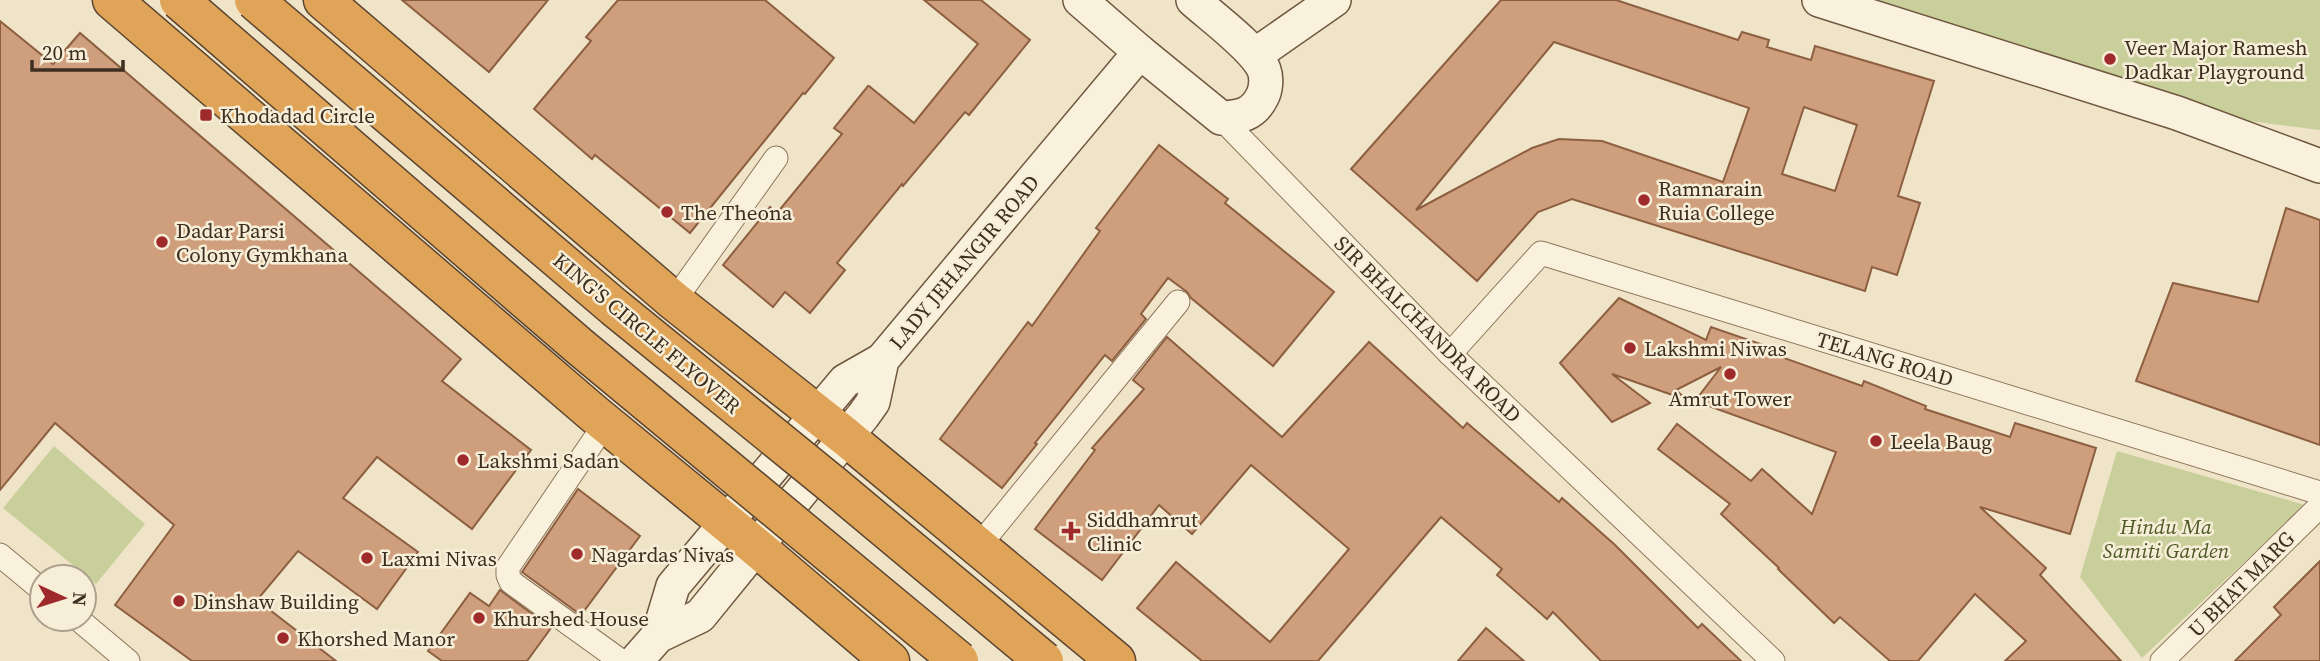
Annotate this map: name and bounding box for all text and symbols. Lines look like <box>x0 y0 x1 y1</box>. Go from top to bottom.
scale bar <box>32 28 122 72</box>
place label: Veer Major Ramesh Dadkar Playground <box>2124 33 2308 86</box>
text: 20 m <box>42 38 87 67</box>
marker: Veer Major Ramesh Dadkar Playground <box>2102 51 2118 67</box>
place label: Khodadad Circle <box>220 101 375 130</box>
marker: Khodadad Circle <box>198 107 214 123</box>
street label: LADY JEHANGIR ROAD <box>882 169 1046 355</box>
place label: Ramnarain Ruia College <box>1658 174 1775 227</box>
marker: Ramnarain Ruia College <box>1636 192 1652 208</box>
place label: The Theona <box>681 198 793 227</box>
marker: The Theona <box>659 204 675 220</box>
place label: Dadar Parsi Colony Gymkhana <box>176 216 349 269</box>
street label: SIR BHALCHANDRA ROAD <box>1328 229 1528 429</box>
marker: Dadar Parsi Colony Gymkhana <box>154 234 170 250</box>
street label: KING'S CIRCLE FLYOVER <box>547 246 747 420</box>
street label: TELANG ROAD <box>1813 324 1957 394</box>
place label: Lakshmi Niwas <box>1644 334 1787 363</box>
marker: Lakshmi Niwas <box>1622 340 1638 356</box>
marker: Amrut Tower <box>1722 366 1738 382</box>
place label: Amrut Tower <box>1668 384 1792 413</box>
place label: Leela Baug <box>1890 427 1992 456</box>
marker: Leela Baug <box>1868 433 1884 449</box>
place label: Lakshmi Sadan <box>477 446 620 475</box>
marker: Lakshmi Sadan <box>455 452 471 468</box>
place label: Siddhamrut Clinic <box>1087 505 1198 558</box>
park label: Hindu Ma Samiti Garden <box>2103 512 2229 565</box>
marker: Siddhamrut Clinic <box>1061 521 1081 541</box>
street label: U BHAT MARG <box>2181 524 2301 644</box>
place label: Nagardas Nivas <box>591 540 734 569</box>
place label: Laxmi Nivas <box>381 544 497 573</box>
marker: Nagardas Nivas <box>569 546 585 562</box>
marker: Laxmi Nivas <box>359 550 375 566</box>
north arrow <box>28 563 98 633</box>
place label: Dinshaw Building <box>193 587 359 616</box>
text: N <box>66 591 93 607</box>
marker: Dinshaw Building <box>171 593 187 609</box>
place label: Khurshed House <box>493 604 649 633</box>
marker: Khurshed House <box>471 610 487 626</box>
place label: Khorshed Manor <box>297 624 455 653</box>
marker: Khorshed Manor <box>275 630 291 646</box>

